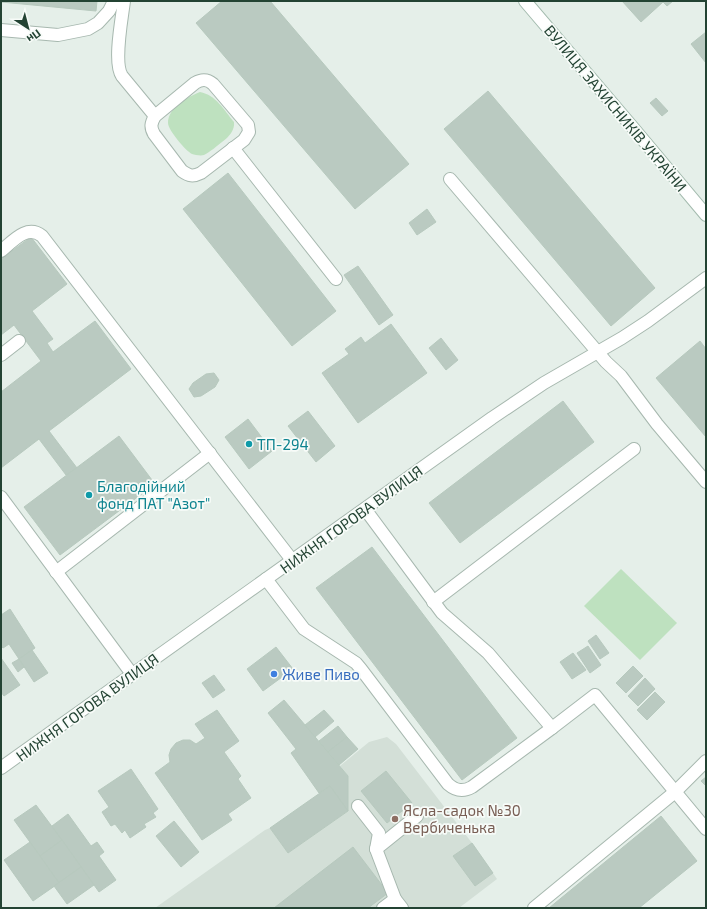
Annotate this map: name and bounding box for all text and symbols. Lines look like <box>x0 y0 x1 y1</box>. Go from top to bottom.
north arrow <box>8 8 48 48</box>
street label: ВУЛИЦЯ ЗАХИСНИКІВ УКРАЇНИ <box>541 21 691 195</box>
text: Пн <box>25 27 44 46</box>
place label: ТП-294 <box>257 435 309 453</box>
marker: ТП-294 <box>244 439 254 449</box>
street label: НИЖНЯ ГОРОВА ВУЛИЦЯ <box>276 461 426 577</box>
place label: Благодійний фонд ПАТ "Азот" <box>97 477 210 512</box>
marker: Благодійний фонд ПАТ "Азот" <box>84 490 94 500</box>
street label: НИЖНЯ ГОРОВА ВУЛИЦЯ <box>12 649 162 765</box>
place label: Живе Пиво <box>282 665 360 683</box>
marker: Живе Пиво <box>269 669 279 679</box>
place label: Ясла-садок №30 Вербиченька <box>403 801 521 836</box>
marker: Ясла-садок №30 Вербиченька <box>390 814 400 824</box>

